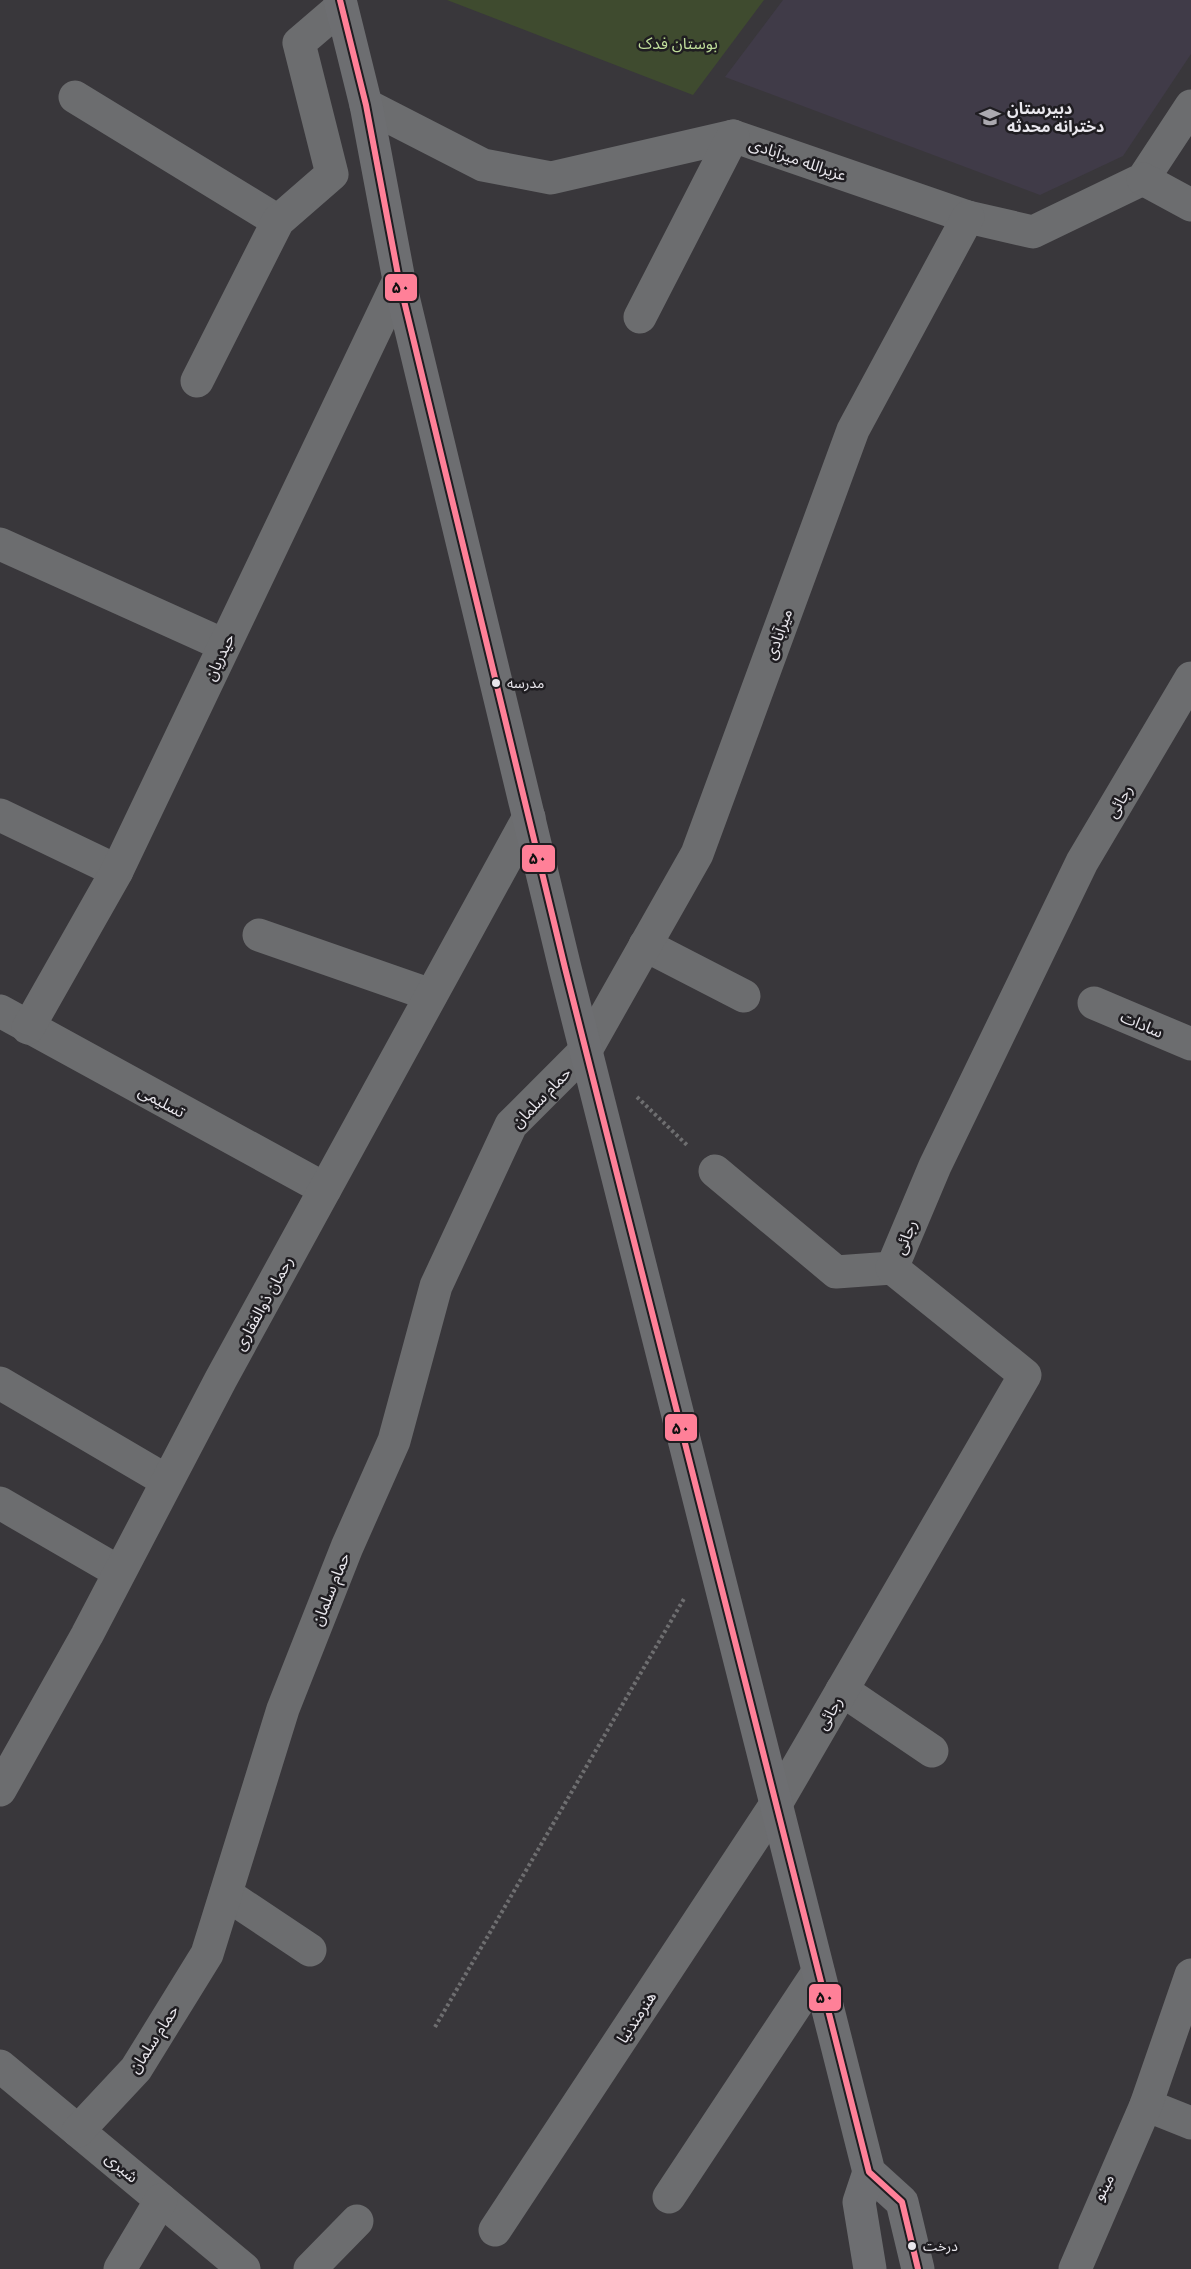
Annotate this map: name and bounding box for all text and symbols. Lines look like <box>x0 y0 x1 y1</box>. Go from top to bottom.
park label: بوستان فدک <box>638 33 718 53</box>
place label: دبیرستان دخترانه محدثه <box>1007 98 1104 136</box>
school or university icon: دبیرستان دخترانه محدثه <box>978 105 1002 129</box>
street label: عزیرالله میرآبادی <box>747 133 849 185</box>
line badge: ۵۰ <box>384 273 418 302</box>
text: ۵۰ <box>392 277 410 297</box>
street label: میرآبادی <box>760 606 796 662</box>
street label: حیدریان <box>199 630 239 684</box>
place label: مدرسه <box>507 674 544 692</box>
marker: مدرسه <box>490 677 502 689</box>
street label: رجائی <box>1101 781 1137 821</box>
line badge: ۵۰ <box>521 844 556 873</box>
text: ۵۰ <box>529 848 547 868</box>
street label: سادات <box>1118 1006 1166 1042</box>
street label: حمام سلمان <box>507 1062 577 1134</box>
street label: تسلیمی <box>135 1080 189 1122</box>
street label: رجائی <box>889 1217 921 1257</box>
street label: رحمان ذوالفقاری <box>229 1252 297 1354</box>
line badge: ۵۰ <box>664 1413 698 1442</box>
text: ۵۰ <box>672 1418 690 1438</box>
street label: حمام سلمان <box>306 1550 356 1630</box>
street label: رجائی <box>811 1693 847 1733</box>
line badge: ۵۰ <box>808 1983 842 2012</box>
street label: هنرمندنیا <box>612 1987 660 2047</box>
text: ۵۰ <box>816 1987 834 2007</box>
street label: حمام سلمان <box>124 2001 185 2078</box>
street label: شیری <box>101 2147 143 2187</box>
street label: مینو <box>1088 2170 1118 2204</box>
place label: درخت <box>923 2237 958 2255</box>
marker: درخت <box>906 2240 918 2252</box>

